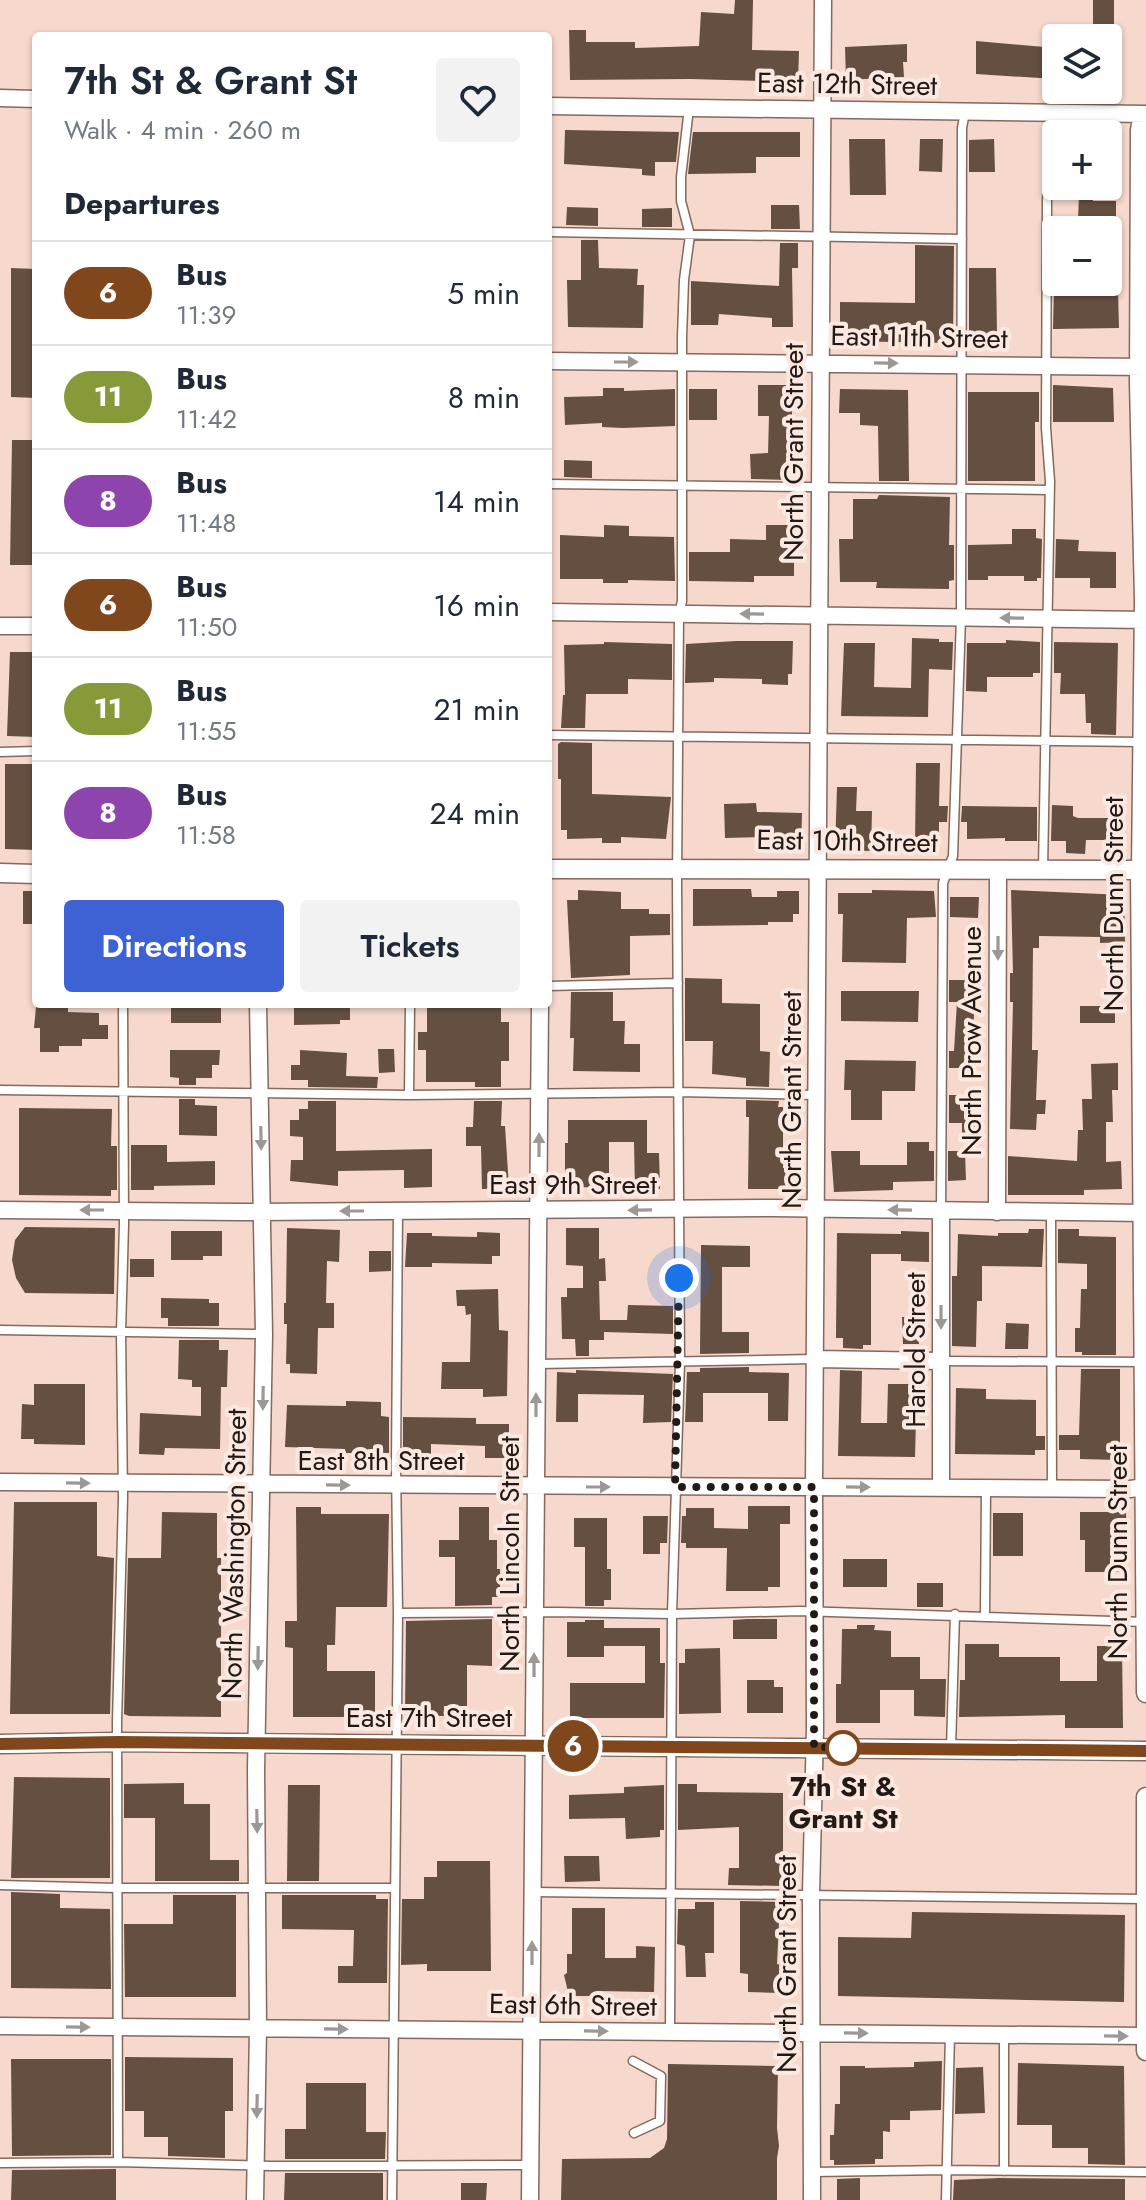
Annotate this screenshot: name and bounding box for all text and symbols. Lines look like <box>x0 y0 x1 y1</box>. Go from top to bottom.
map controls <box>1042 24 1122 296</box>
button: layers <box>1042 24 1122 104</box>
text: 7th St & Grant St <box>64 53 357 108</box>
button: heart <box>436 58 520 142</box>
street label: East 12th Street <box>756 62 938 106</box>
text: Walk · 4 min · 260 m <box>64 111 301 149</box>
button: + <box>1042 120 1122 200</box>
text: Departures <box>64 182 220 225</box>
button: − <box>1042 216 1122 296</box>
text: Bus <box>176 253 227 296</box>
text: 6 <box>99 272 117 313</box>
text: 5 min <box>447 272 520 315</box>
text: 11:39 <box>176 296 236 334</box>
street label: East 11th Street <box>830 315 1008 359</box>
street label: North Grant Street <box>773 343 814 561</box>
one-way arrow <box>614 356 639 368</box>
text: Bus <box>176 357 227 400</box>
one-way arrow <box>874 357 899 369</box>
text: 11 <box>94 376 122 417</box>
text: 8 min <box>448 376 520 419</box>
text: 11:42 <box>176 400 237 438</box>
text: Bus <box>176 461 227 504</box>
text: 8 <box>99 480 117 521</box>
text: 14 min <box>433 480 520 523</box>
text: 11:48 <box>176 504 237 542</box>
text: Bus <box>176 565 227 608</box>
text: 6 <box>99 584 117 625</box>
text: 16 min <box>433 584 520 627</box>
text: 11:50 <box>176 608 237 646</box>
one-way arrow <box>739 608 764 621</box>
one-way arrow <box>999 612 1024 624</box>
text: Bus <box>176 669 227 712</box>
text: 11 <box>94 688 122 729</box>
text: 21 min <box>433 688 520 731</box>
text: 11:55 <box>176 712 237 750</box>
text: Bus <box>176 773 227 816</box>
text: 8 <box>99 792 117 833</box>
text: 24 min <box>429 792 520 835</box>
street label: North Dunn Street <box>1093 796 1134 1011</box>
text: 11:58 <box>176 816 236 854</box>
street label: East 10th Street <box>756 819 938 863</box>
button: Directions <box>64 900 284 992</box>
button: Tickets <box>300 900 520 992</box>
street label: North Prow Avenue <box>951 926 992 1156</box>
one-way arrow <box>992 936 1004 961</box>
street label: North Grant Street <box>771 991 812 1209</box>
one-way arrow <box>254 1126 267 1151</box>
one-way arrow <box>532 1132 545 1157</box>
street label: East 9th Street <box>489 1164 657 1205</box>
one-way arrow <box>79 1204 104 1217</box>
one-way arrow <box>627 1204 652 1216</box>
one-way arrow <box>887 1204 912 1216</box>
one-way arrow <box>339 1205 364 1217</box>
your location <box>659 1258 699 1298</box>
street label: Harold Street <box>895 1272 936 1428</box>
one-way arrow <box>935 1305 947 1330</box>
one-way arrow <box>256 1386 269 1411</box>
one-way arrow <box>530 1392 543 1417</box>
street label: North Washington Street <box>211 1408 257 1700</box>
street label: North Lincoln Street <box>489 1436 530 1672</box>
street label: East 8th Street <box>297 1440 465 1481</box>
street label: North Dunn Street <box>1097 1444 1138 1659</box>
one-way arrow <box>66 1477 91 1489</box>
one-way arrow <box>326 1479 351 1491</box>
one-way arrow <box>586 1481 611 1493</box>
one-way arrow <box>846 1481 871 1493</box>
one-way arrow <box>252 1646 264 1671</box>
one-way arrow <box>528 1652 541 1677</box>
street label: East 7th Street <box>346 1697 513 1738</box>
line badge: 6 <box>547 1720 599 1772</box>
text: 6 <box>564 1725 582 1766</box>
marker: 7th St & Grant St <box>826 1731 860 1765</box>
place label: 7th St & Grant St <box>788 1766 898 1839</box>
one-way arrow <box>251 1809 263 1834</box>
street label: North Grant Street <box>766 1855 807 2073</box>
one-way arrow <box>526 1940 538 1965</box>
street label: East 6th Street <box>489 1983 658 2027</box>
one-way arrow <box>66 2020 91 2033</box>
one-way arrow <box>324 2023 349 2035</box>
one-way arrow <box>584 2025 609 2037</box>
one-way arrow <box>844 2027 869 2040</box>
one-way arrow <box>1104 2030 1129 2042</box>
one-way arrow <box>250 2094 263 2119</box>

